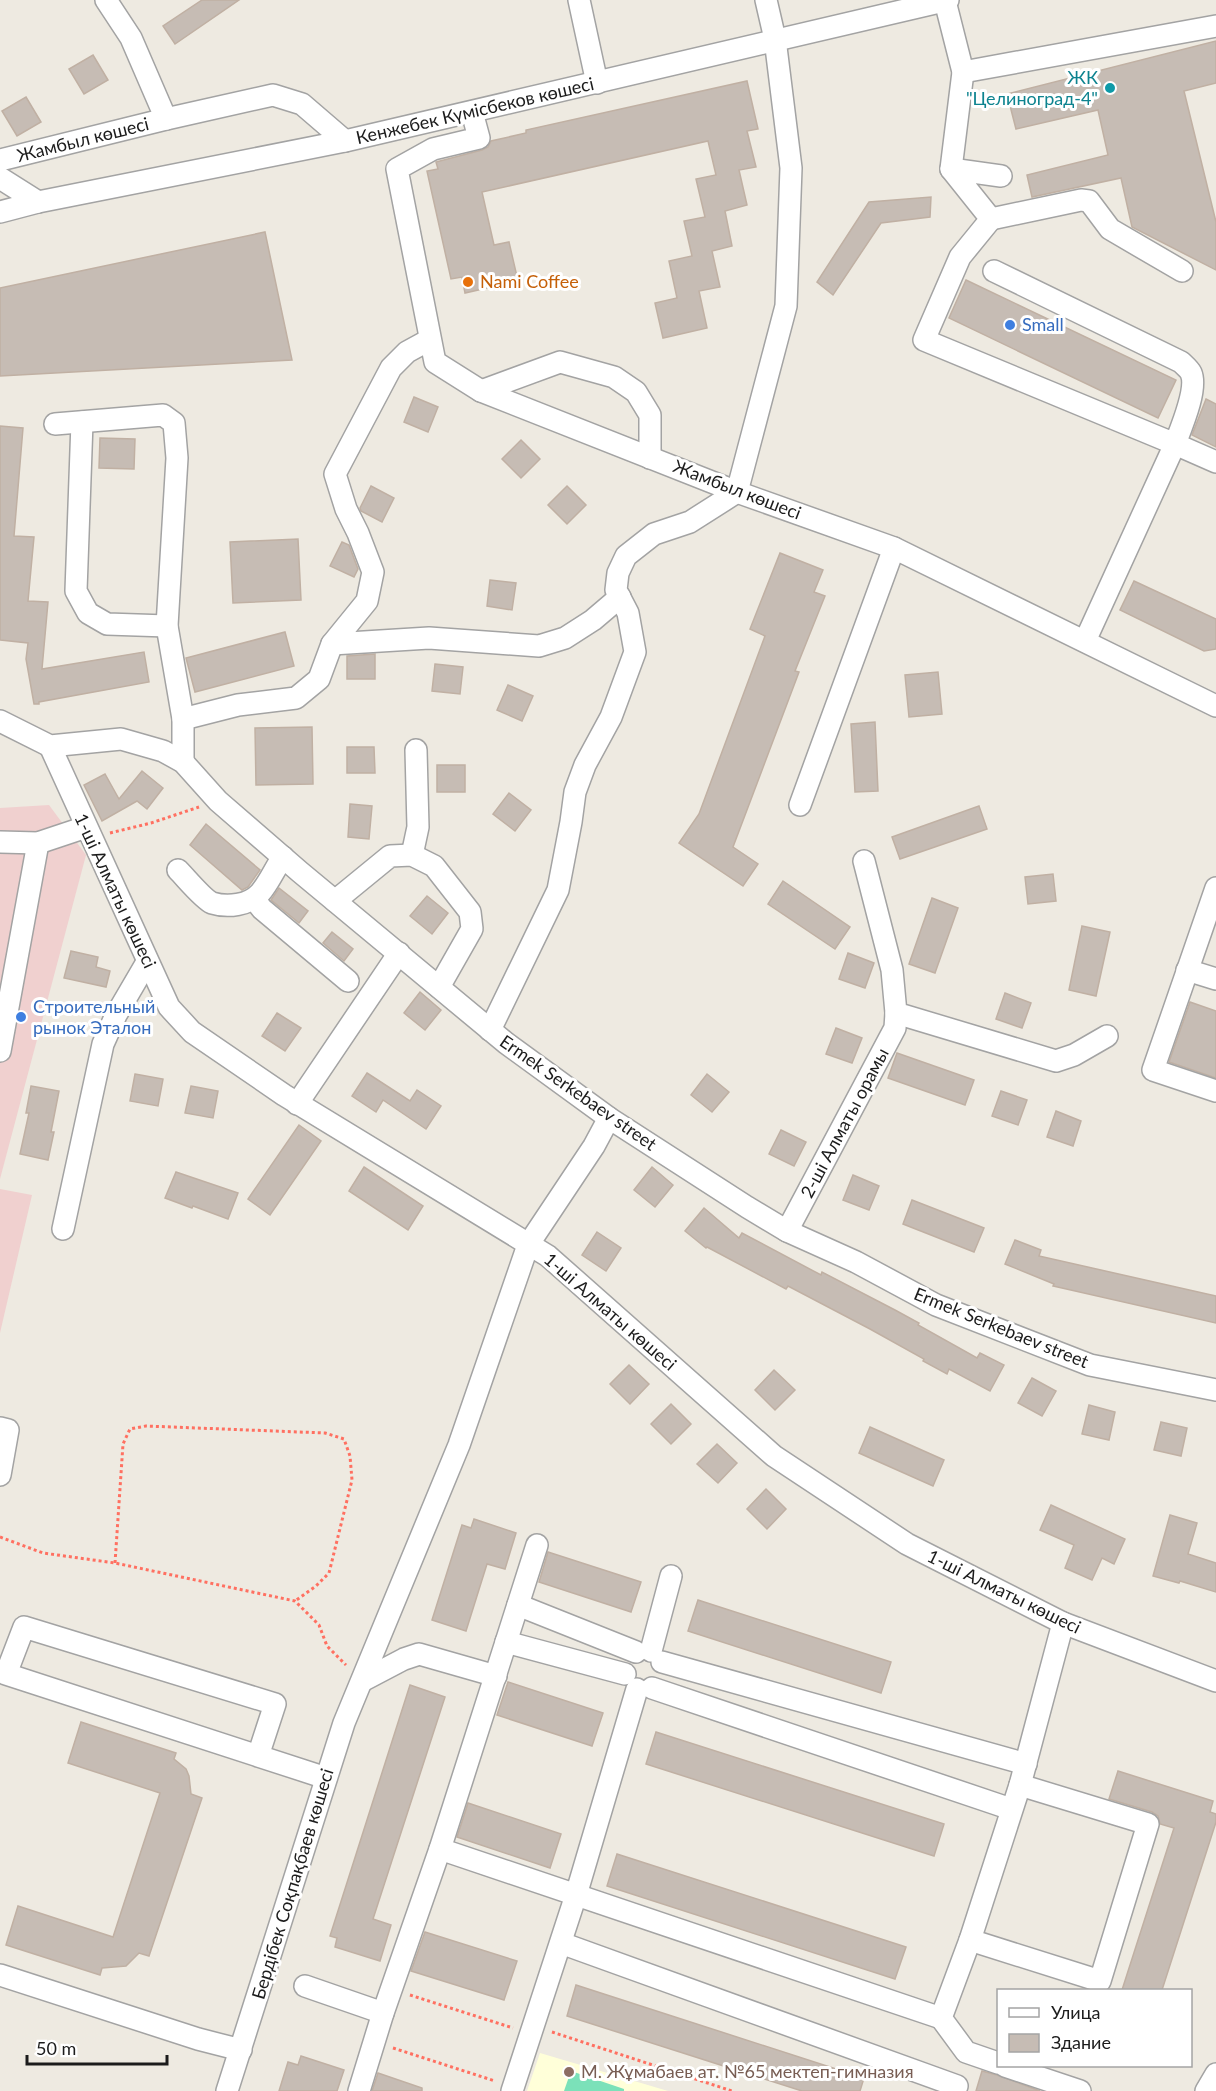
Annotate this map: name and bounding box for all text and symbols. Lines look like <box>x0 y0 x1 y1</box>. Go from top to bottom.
place label: ЖК "Целиноград-4" <box>966 66 1098 109</box>
street label: Кенжебек Күмісбеков көшесі <box>354 72 596 148</box>
marker: ЖК "Целиноград-4" <box>1103 81 1117 95</box>
street label: Жамбыл көшесі <box>14 112 151 166</box>
place label: Nami Coffee <box>480 270 579 292</box>
marker: Nami Coffee <box>461 275 475 289</box>
place label: Small <box>1022 313 1064 335</box>
marker: Small <box>1003 318 1017 332</box>
street label: Жамбыл көшесі <box>670 455 804 524</box>
street label: 1-ші Алматы көшесі <box>70 810 161 971</box>
place label: Строительный рынок Эталон <box>33 995 155 1038</box>
marker: Строительный рынок Эталон <box>14 1010 28 1024</box>
street label: Ermek Serkebaev street <box>496 1030 662 1155</box>
street label: 2-ші Алматы орамы <box>795 1044 893 1201</box>
street label: 1-ші Алматы көшесі <box>540 1248 681 1375</box>
street label: Ermek Serkebaev street <box>911 1282 1092 1372</box>
street label: 1-ші Алматы көшесі <box>924 1544 1085 1638</box>
street label: Бердібек Соқпақбаев көшесі <box>246 1766 338 2002</box>
legend <box>997 1989 1192 2067</box>
text: Улица <box>1051 2001 1101 2023</box>
scale bar <box>27 2028 166 2066</box>
text: Здание <box>1051 2031 1111 2053</box>
text: 50 m <box>36 2037 76 2059</box>
place label: М. Жұмабаев ат. №65 мектеп-гимназия <box>581 2060 914 2082</box>
marker: М. Жұмабаев ат. №65 мектеп-гимназия <box>562 2065 576 2079</box>

